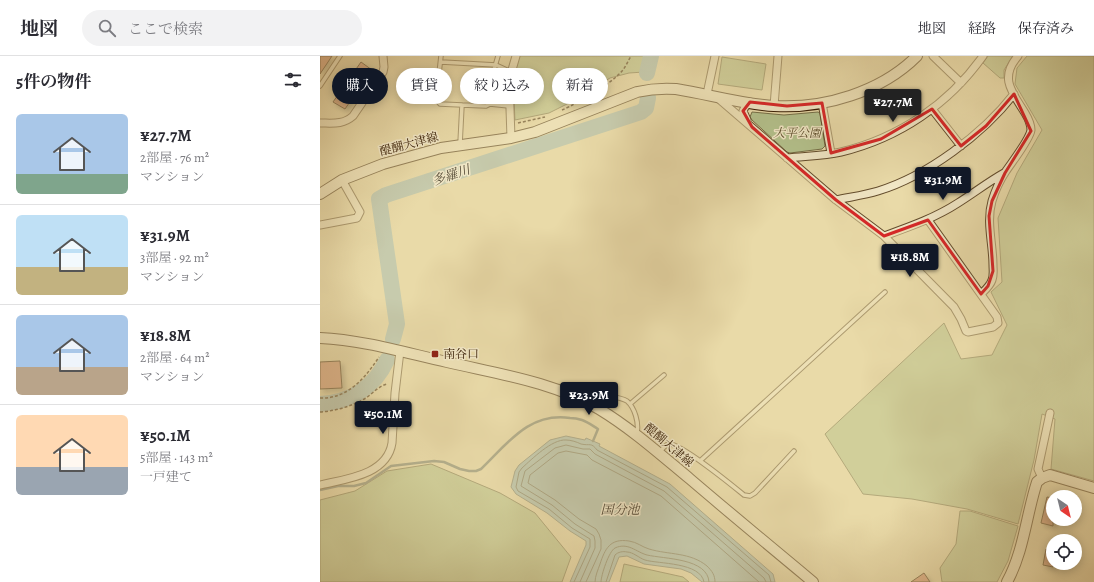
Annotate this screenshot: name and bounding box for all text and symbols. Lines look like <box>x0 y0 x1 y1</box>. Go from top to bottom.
search box <box>82 10 362 46</box>
text: 地図 <box>20 16 58 42</box>
icon: search <box>96 17 118 39</box>
text: ここで検索 <box>128 19 203 39</box>
text: 地図 <box>918 19 946 38</box>
text: 経路 <box>968 19 996 38</box>
text: 保存済み <box>1018 19 1074 38</box>
chip: 購入 <box>332 68 388 104</box>
chip: 賃貸 <box>396 68 452 104</box>
chip: 絞り込み <box>460 68 544 104</box>
chip: 新着 <box>552 68 608 104</box>
icon: filters <box>282 69 304 91</box>
text: 5件の物件 <box>16 70 91 93</box>
pin: ¥27.7M <box>860 89 926 123</box>
text: ¥27.7M <box>873 93 913 110</box>
text: ¥27.7M <box>140 124 191 147</box>
park label: 大平公園 <box>773 125 823 141</box>
street label: 醍醐大津線 <box>378 129 440 159</box>
icon: home <box>48 130 96 178</box>
text: 2部屋 · 76 m² <box>140 149 209 166</box>
water label: 多羅川 <box>430 160 474 189</box>
pin: ¥31.9M <box>910 167 976 201</box>
text: マンション <box>140 168 204 185</box>
text: ¥31.9M <box>924 171 962 188</box>
text: ¥31.9M <box>140 224 190 247</box>
icon: home <box>48 231 96 279</box>
pin: ¥18.8M <box>877 244 943 278</box>
text: ¥18.8M <box>890 248 930 265</box>
text: 3部屋 · 92 m² <box>140 249 209 266</box>
text: マンション <box>140 268 204 285</box>
text: ¥18.8M <box>140 324 191 347</box>
icon: home <box>48 331 96 379</box>
place label: 南谷口 <box>443 346 479 362</box>
text: 2部屋 · 64 m² <box>140 349 209 366</box>
marker: 南谷口 <box>430 349 440 359</box>
text: マンション <box>140 368 204 385</box>
pin: ¥23.9M <box>556 382 622 416</box>
text: ¥23.9M <box>569 386 609 403</box>
pin: ¥50.1M <box>350 401 416 435</box>
text: ¥50.1M <box>364 405 402 422</box>
street label: 醍醐大津線 <box>641 420 697 470</box>
text: ¥50.1M <box>140 424 191 447</box>
icon: home <box>48 431 96 479</box>
text: 5部屋 · 143 m² <box>140 449 213 466</box>
text: 一戸建て <box>140 468 192 485</box>
north arrow <box>1046 490 1082 526</box>
map controls <box>1046 490 1082 570</box>
water label: 国分池 <box>600 501 641 518</box>
button: locate <box>1046 534 1082 570</box>

